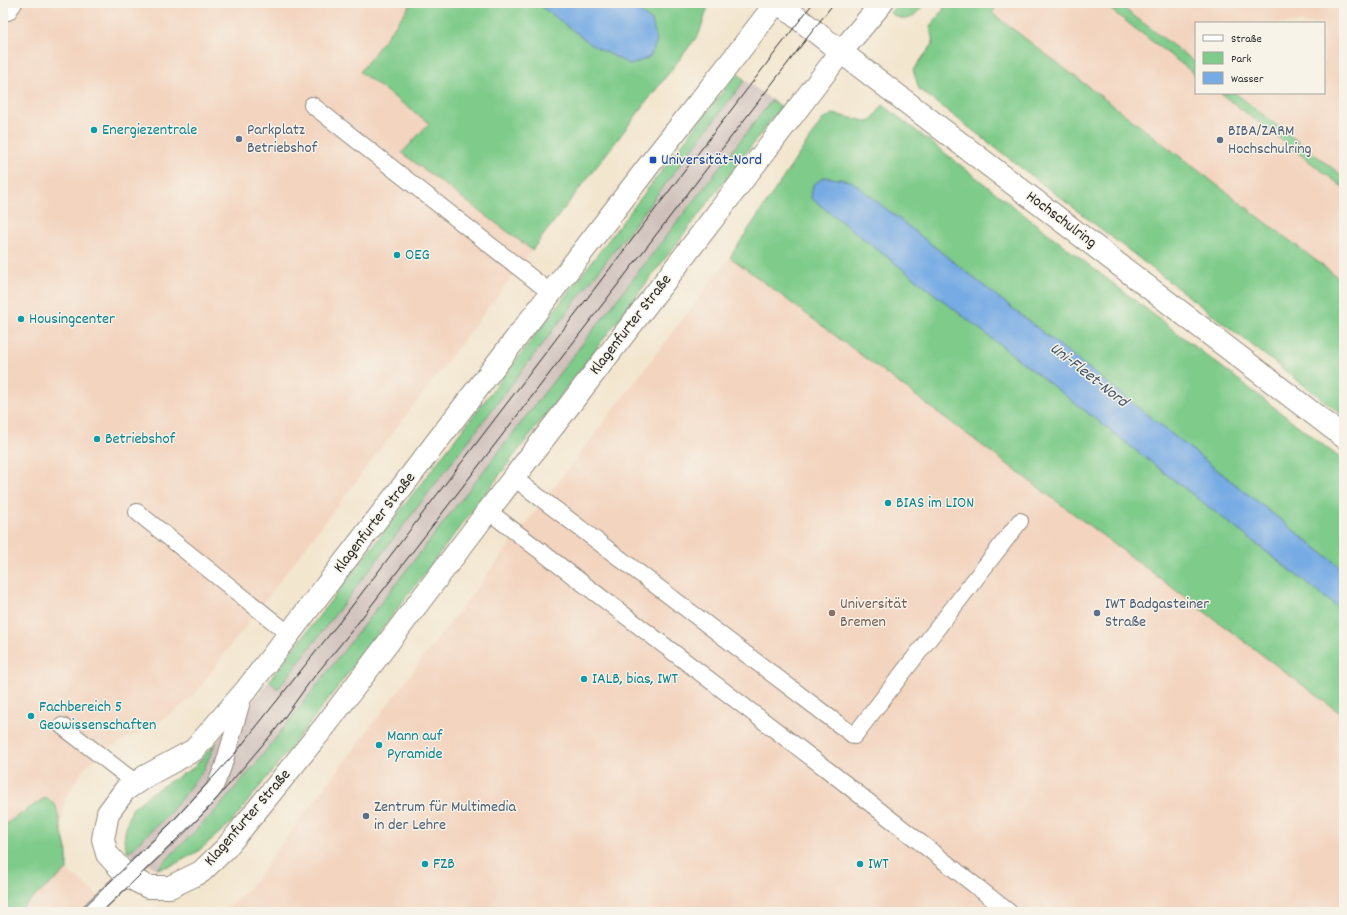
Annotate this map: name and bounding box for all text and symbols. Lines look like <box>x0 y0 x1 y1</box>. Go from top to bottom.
legend <box>1195 22 1325 94</box>
text: Straße <box>1231 31 1262 48</box>
text: Park <box>1231 51 1252 68</box>
text: Wasser <box>1231 71 1264 88</box>
place label: Energiezentrale <box>102 119 197 142</box>
place label: Parkplatz Betriebshof <box>247 119 318 160</box>
place label: BIBA/ZARM Hochschulring <box>1228 120 1312 161</box>
marker: Energiezentrale <box>89 125 99 135</box>
marker: Parkplatz Betriebshof <box>234 134 244 144</box>
marker: BIBA/ZARM Hochschulring <box>1215 135 1225 145</box>
place label: Universität-Nord <box>661 149 762 172</box>
marker: Universität-Nord <box>648 155 658 165</box>
street label: Hochschulring <box>1021 186 1101 254</box>
place label: OEG <box>405 244 430 267</box>
marker: OEG <box>392 250 402 260</box>
street label: Klagenfurter Straße <box>584 270 678 380</box>
place label: Housingcenter <box>29 308 115 331</box>
marker: Housingcenter <box>16 314 26 324</box>
water label: Uni-Fleet-Nord <box>1044 338 1134 416</box>
place label: Betriebshof <box>105 428 176 451</box>
marker: Betriebshof <box>92 434 102 444</box>
street label: Klagenfurter Straße <box>328 468 422 578</box>
place label: BIAS im LION <box>896 492 974 515</box>
marker: BIAS im LION <box>883 498 893 508</box>
place label: Universität Bremen <box>840 593 907 634</box>
place label: IWT Badgasteiner Straße <box>1105 593 1209 634</box>
marker: Universität Bremen <box>827 608 837 618</box>
marker: IWT Badgasteiner Straße <box>1092 608 1102 618</box>
place label: IALB, bias, IWT <box>592 668 678 691</box>
marker: IALB, bias, IWT <box>579 674 589 684</box>
place label: Fachbereich 5 Geowissenschaften <box>39 696 156 737</box>
marker: Fachbereich 5 Geowissenschaften <box>26 711 36 721</box>
place label: Mann auf Pyramide <box>387 725 443 766</box>
marker: Mann auf Pyramide <box>374 740 384 750</box>
street label: Klagenfurter Straße <box>199 764 297 872</box>
place label: Zentrum für Multimedia in der Lehre <box>374 796 516 837</box>
marker: Zentrum für Multimedia in der Lehre <box>361 811 371 821</box>
place label: FZB <box>433 853 455 876</box>
place label: IWT <box>868 853 889 876</box>
marker: FZB <box>420 859 430 869</box>
marker: IWT <box>855 859 865 869</box>

